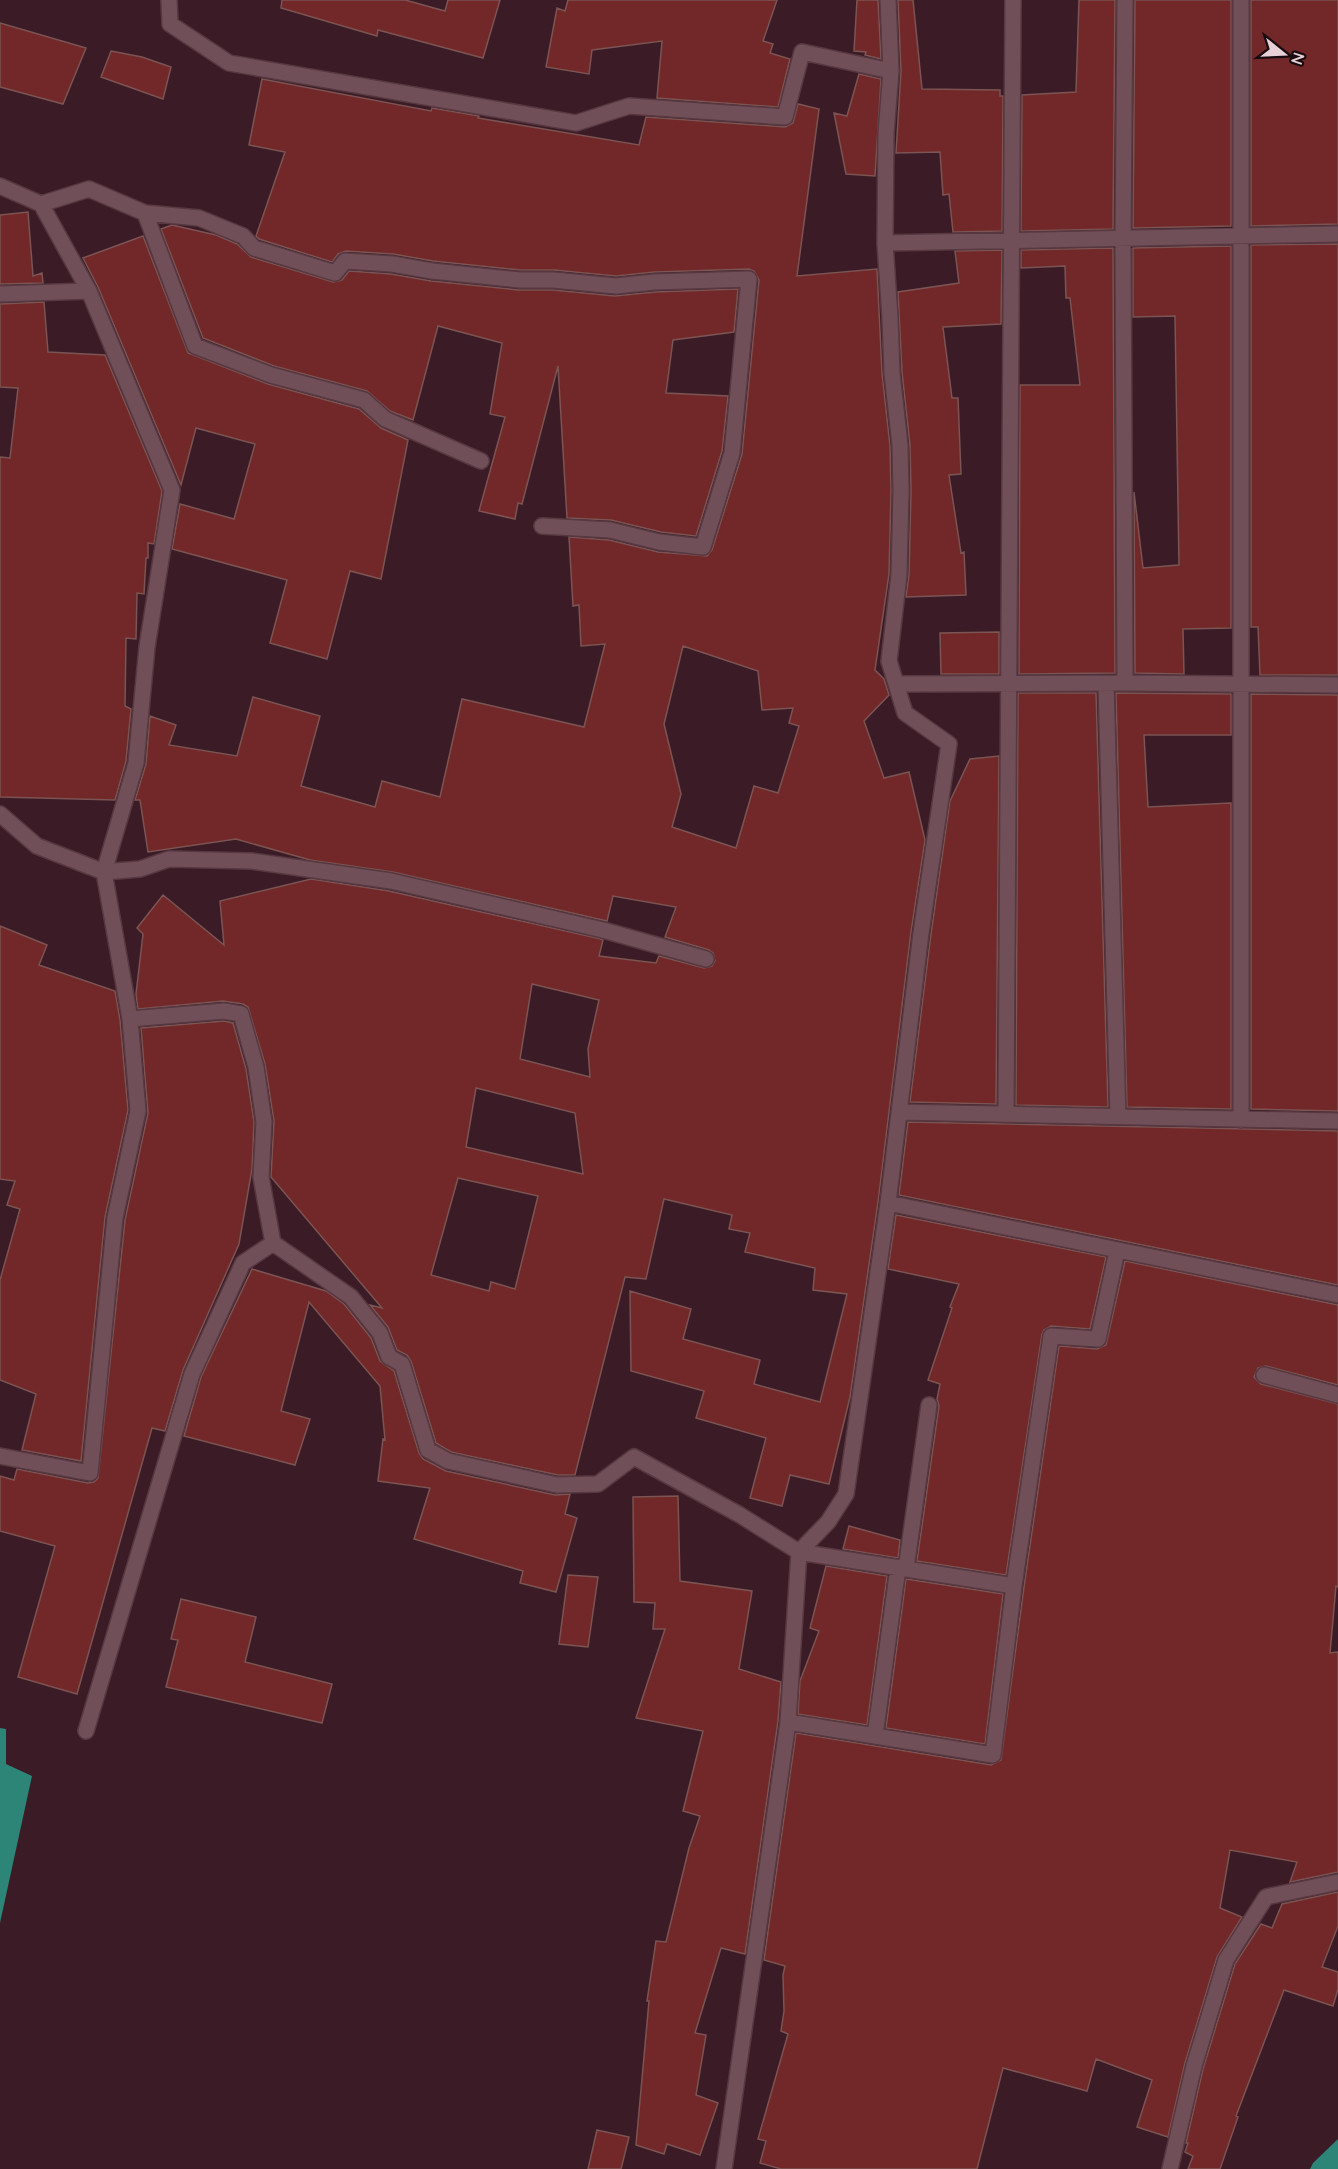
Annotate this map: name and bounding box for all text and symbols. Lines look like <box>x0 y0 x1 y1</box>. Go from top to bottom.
north arrow <box>1254 24 1314 84</box>
text: N <box>1287 50 1310 67</box>

